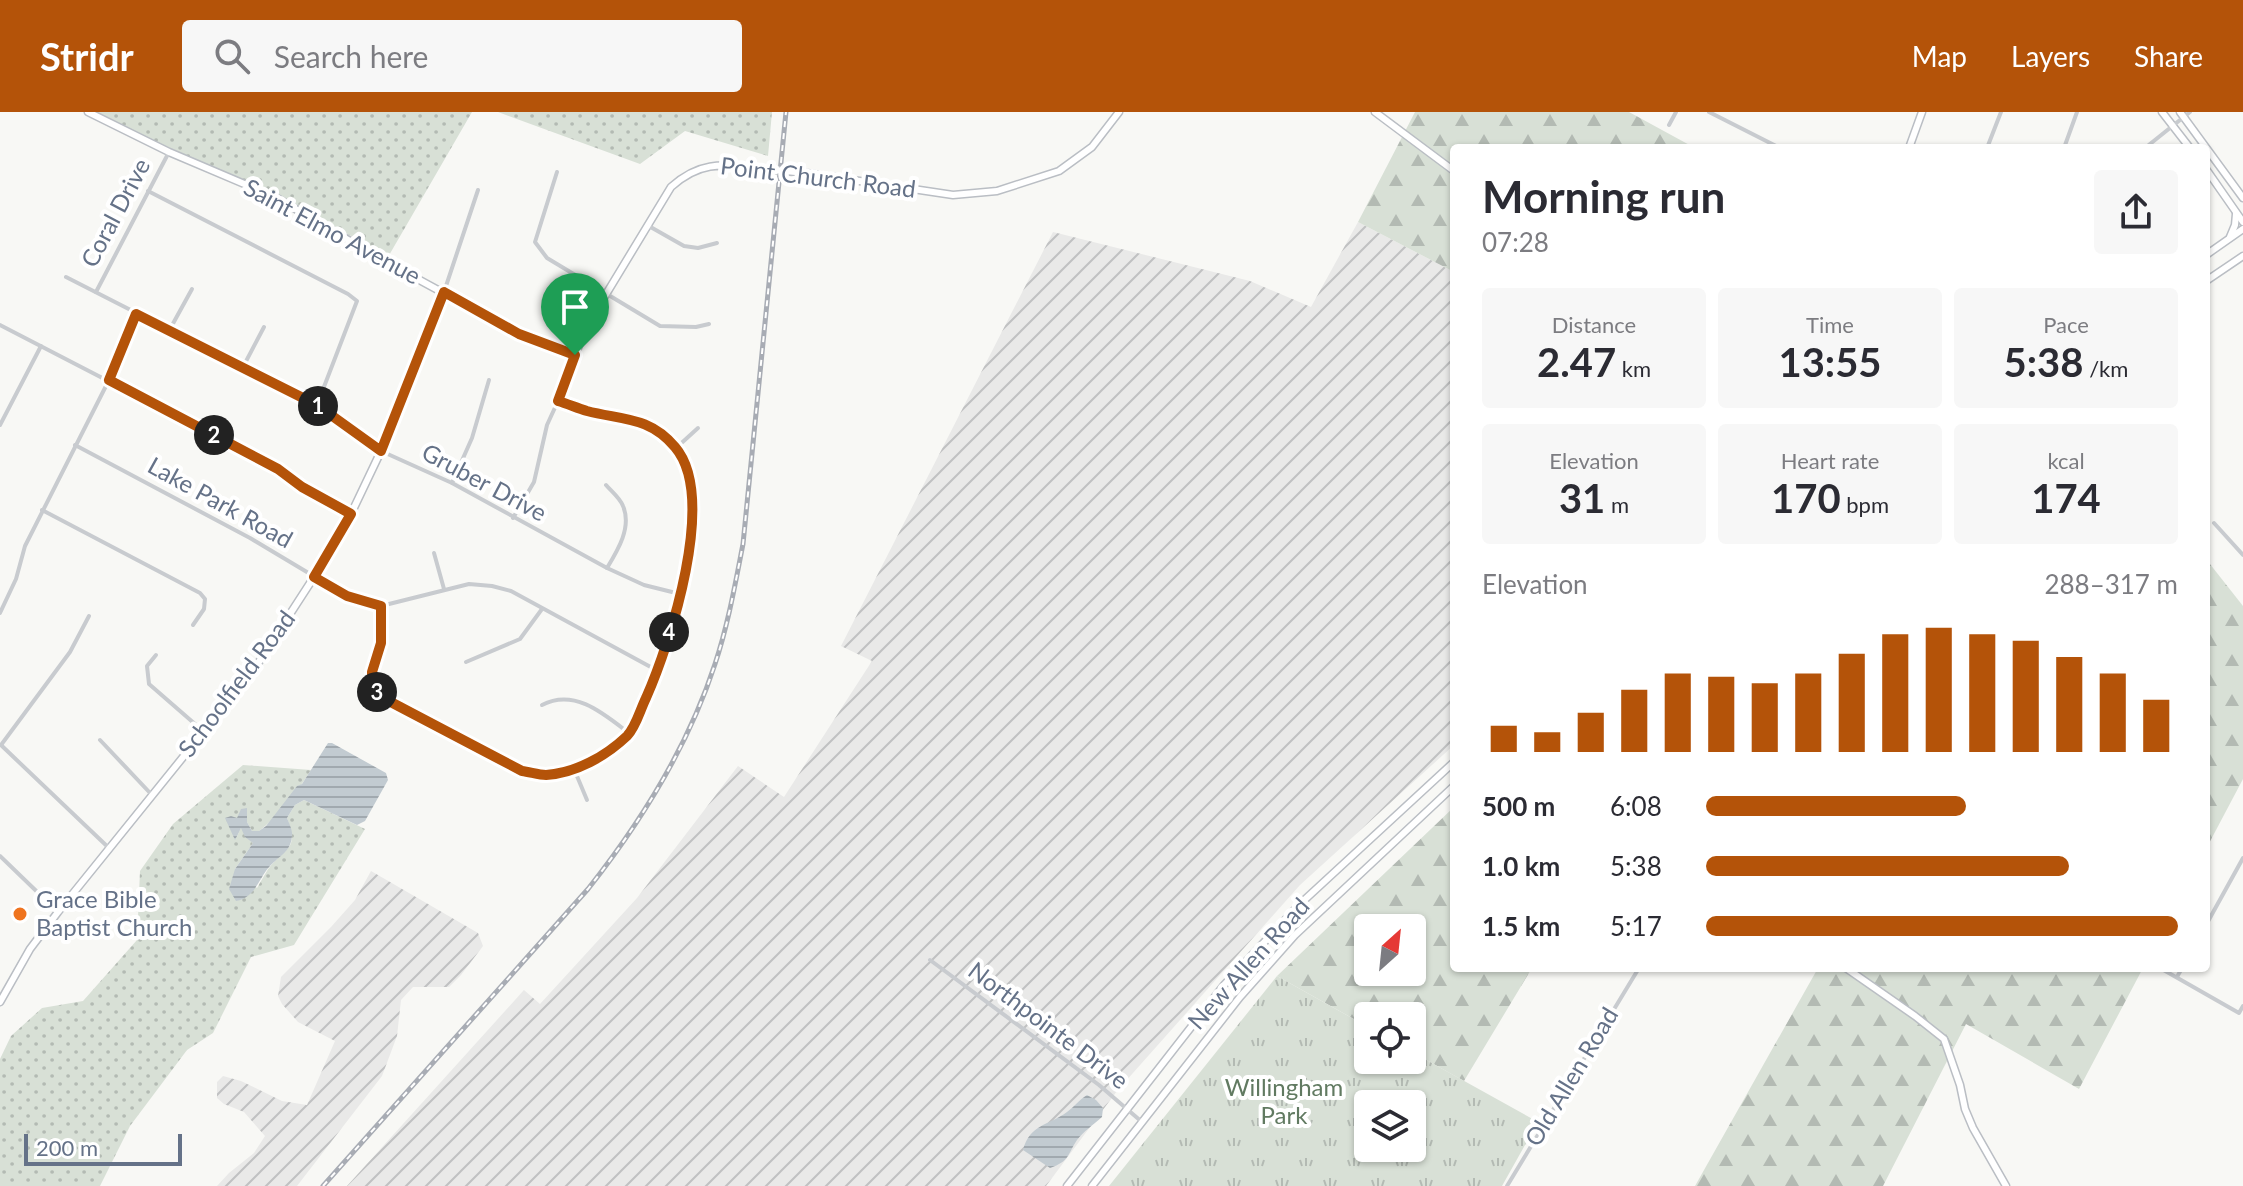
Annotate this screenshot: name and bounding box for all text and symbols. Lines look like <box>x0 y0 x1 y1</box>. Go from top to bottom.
search box <box>182 20 742 92</box>
text: Stridr <box>40 33 134 79</box>
icon: search <box>210 34 254 78</box>
text: Search here <box>274 38 428 74</box>
text: Map <box>1912 39 1967 73</box>
text: Layers <box>2011 39 2090 73</box>
text: Share <box>2134 39 2203 73</box>
street label: Point Church Road <box>719 150 917 203</box>
street label: Coral Drive <box>74 153 155 272</box>
text: Morning run <box>1482 170 1725 222</box>
button: share <box>2094 170 2178 254</box>
street label: Saint Elmo Avenue <box>239 172 426 290</box>
text: 07:28 <box>1482 226 1549 258</box>
pin <box>541 273 609 355</box>
icon: arrive <box>553 285 597 329</box>
text: Distance <box>1552 311 1636 338</box>
text: Time <box>1806 311 1854 338</box>
text: Pace <box>2043 311 2089 338</box>
text: 2.47 <box>1537 338 1616 386</box>
text: 13:55 <box>1778 338 1882 386</box>
text: 5:38 <box>2004 338 2084 386</box>
text: km <box>1616 355 1651 382</box>
text: /km <box>2084 355 2128 382</box>
pin: 1 <box>298 386 338 426</box>
text: 1 <box>312 392 324 419</box>
pin: 2 <box>194 415 234 455</box>
text: 2 <box>208 421 220 448</box>
street label: Gruber Drive <box>417 437 552 527</box>
text: Elevation <box>1549 447 1639 474</box>
text: Heart rate <box>1781 447 1879 474</box>
text: kcal <box>2047 447 2085 474</box>
street label: Lake Park Road <box>143 450 298 553</box>
text: 31 <box>1559 474 1605 522</box>
text: 170 <box>1771 474 1841 522</box>
text: 174 <box>2031 474 2101 522</box>
text: m <box>1605 491 1629 518</box>
text: bpm <box>1841 491 1889 518</box>
text: Elevation <box>1482 568 1588 600</box>
text: 288–317 m <box>2044 568 2178 600</box>
street label: Schoolfield Road <box>171 604 300 762</box>
pin: 4 <box>649 612 689 652</box>
text: 4 <box>663 618 675 645</box>
pin: 3 <box>357 672 397 712</box>
text: 3 <box>371 678 383 705</box>
text: 500 m <box>1482 790 1555 822</box>
text: 6:08 <box>1610 790 1662 822</box>
text: 1.0 km <box>1482 850 1560 882</box>
text: 5:38 <box>1610 850 1662 882</box>
place label: Grace Bible Baptist Church <box>36 884 192 941</box>
street label: New Allen Road <box>1181 891 1315 1035</box>
marker: Grace Bible Baptist Church <box>11 905 29 923</box>
text: 1.5 km <box>1482 910 1560 942</box>
text: 5:17 <box>1610 910 1662 942</box>
north arrow <box>1354 914 1426 986</box>
map controls <box>1354 914 1426 1162</box>
street label: Northpointe Drive <box>963 955 1135 1094</box>
button: locate <box>1354 1002 1426 1074</box>
street label: Old Allen Road <box>1518 1002 1623 1151</box>
park label: Willingham Park <box>1225 1072 1343 1129</box>
button: layers <box>1354 1090 1426 1162</box>
scale bar <box>24 1130 182 1166</box>
text: 200 m <box>36 1134 98 1161</box>

